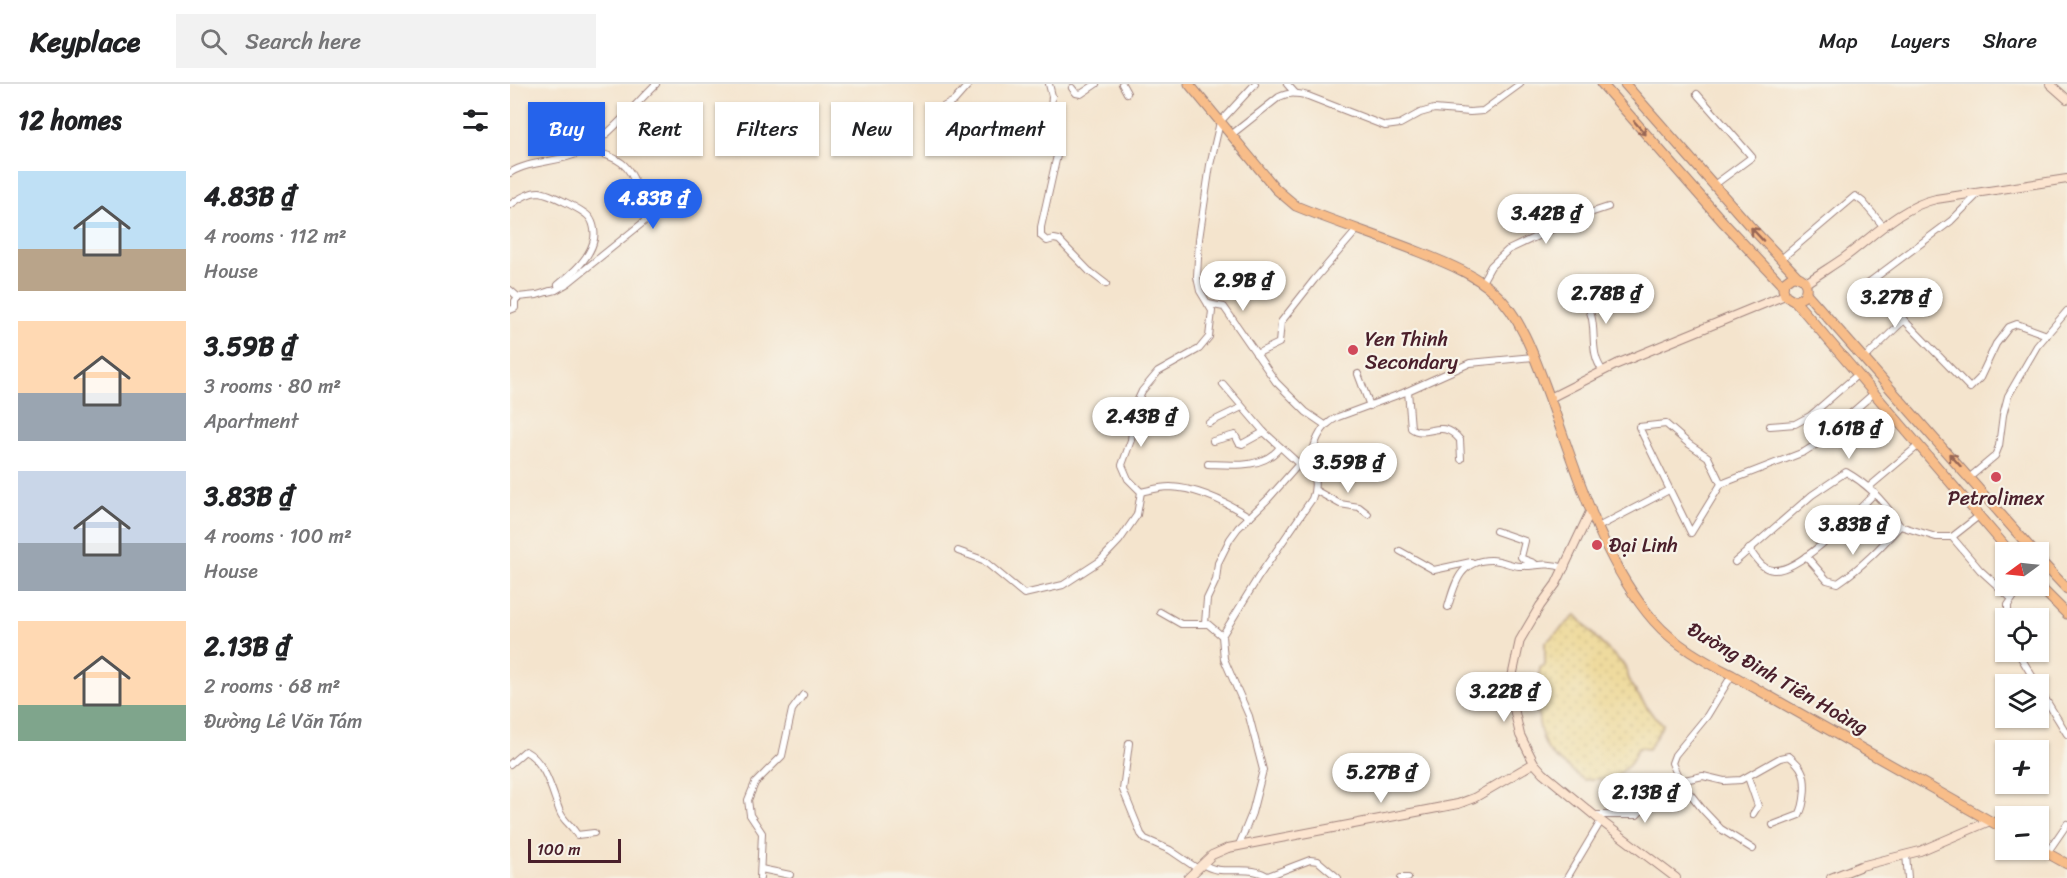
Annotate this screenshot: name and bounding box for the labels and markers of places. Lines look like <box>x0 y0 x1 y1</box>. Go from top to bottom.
pin: 4.83B ₫ <box>598 179 708 230</box>
pin: 3.42B ₫ <box>1491 194 1601 245</box>
pin: 2.9B ₫ <box>1194 261 1292 312</box>
pin: 2.78B ₫ <box>1551 274 1661 325</box>
pin: 3.27B ₫ <box>1840 278 1950 329</box>
place label: Yen Thinh Secondary <box>1365 322 1459 380</box>
marker: Yen Thinh Secondary <box>1346 343 1360 357</box>
pin: 2.43B ₫ <box>1086 397 1196 448</box>
pin: 1.61B ₫ <box>1794 409 1904 460</box>
pin: 3.59B ₫ <box>1293 443 1403 494</box>
marker: Petrolimex <box>1989 470 2003 484</box>
place label: Petrolimex <box>1948 481 2045 516</box>
pin: 3.83B ₫ <box>1798 505 1908 556</box>
place label: Đại Linh <box>1609 528 1678 563</box>
marker: Đại Linh <box>1590 538 1604 552</box>
pin: 3.22B ₫ <box>1449 672 1559 723</box>
pin: 5.27B ₫ <box>1326 753 1436 804</box>
pin: 2.13B ₫ <box>1590 773 1700 824</box>

